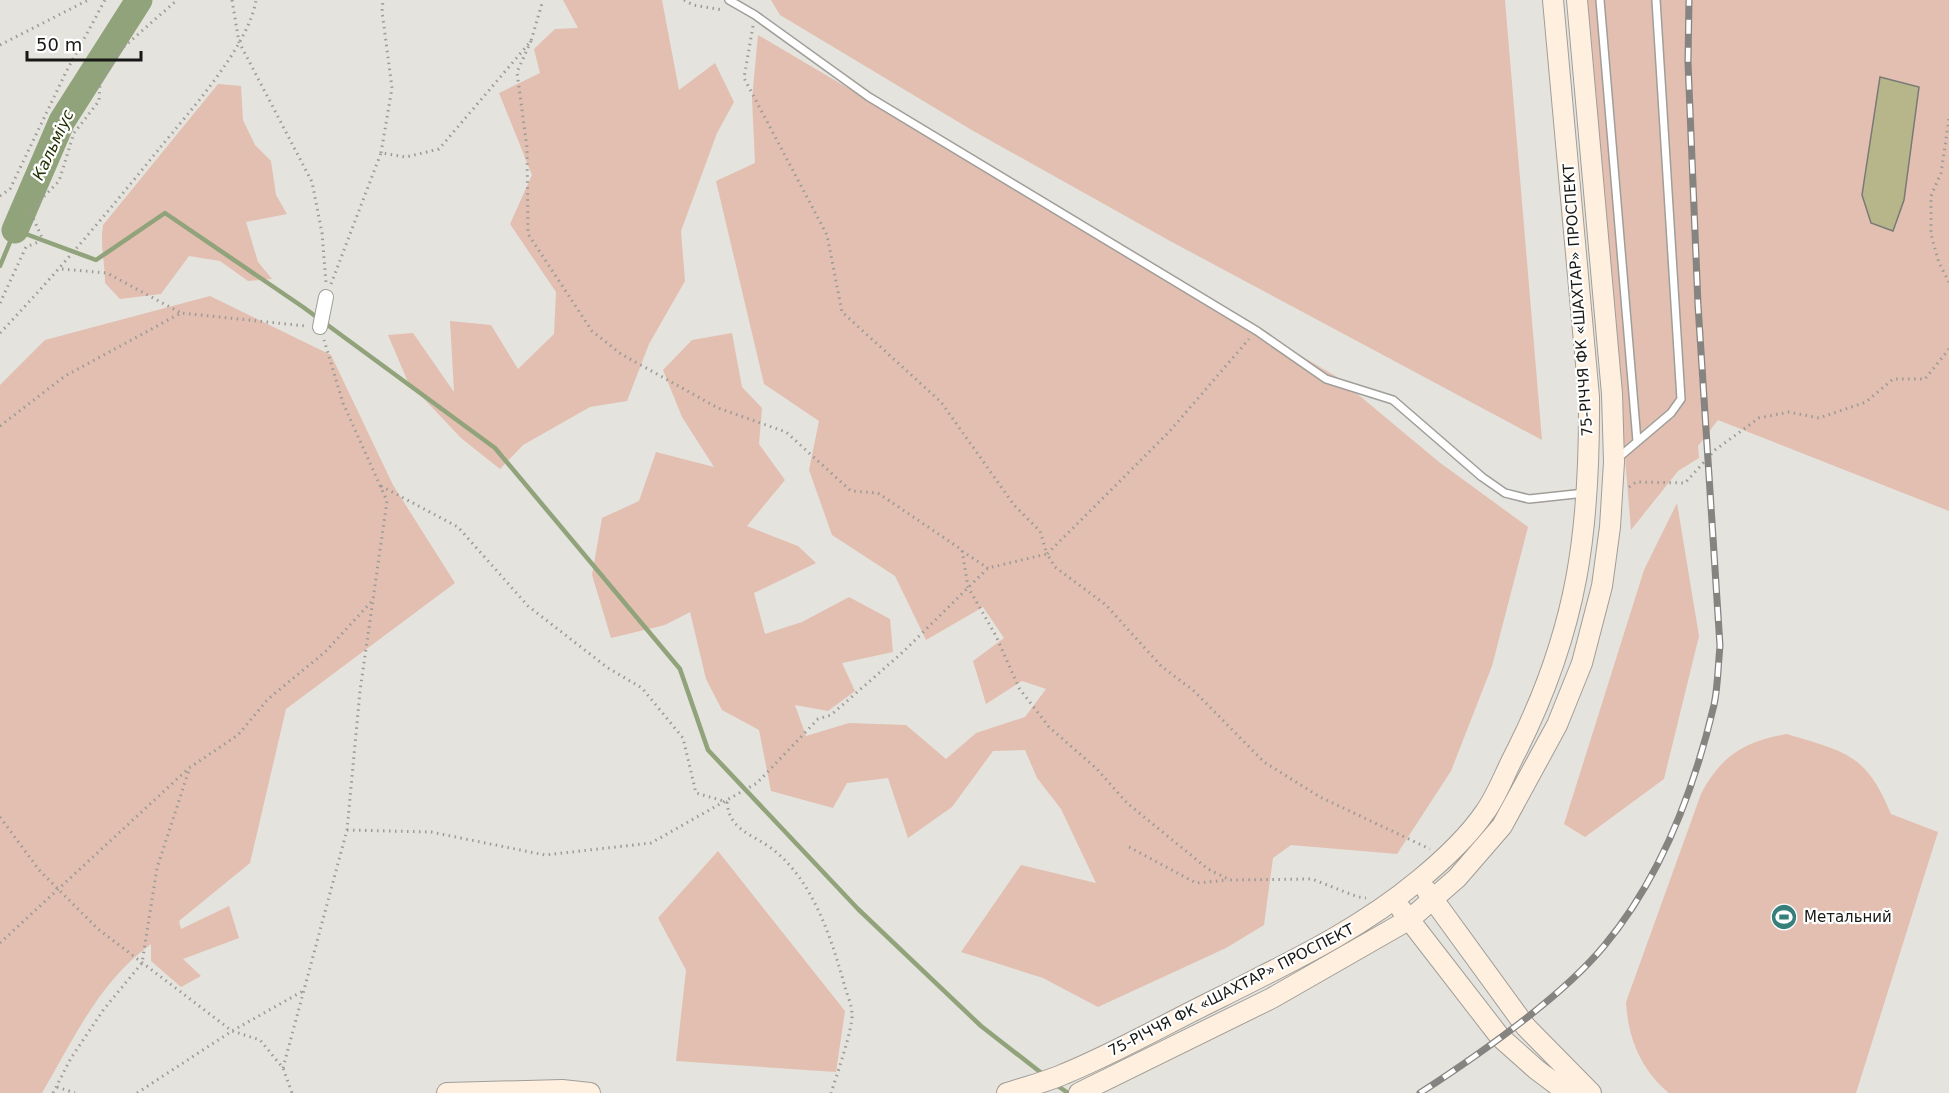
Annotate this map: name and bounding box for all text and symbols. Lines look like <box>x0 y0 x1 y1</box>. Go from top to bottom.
scale bar <box>27 24 141 62</box>
text: 50 m <box>36 34 82 55</box>
water label: Кальміус <box>28 107 78 183</box>
street label: 75-РІЧЧЯ ФК «ШАХТАР» ПРОСПЕКТ <box>1559 162 1597 437</box>
sports icon: Метальний <box>1769 902 1799 932</box>
place label: Метальний <box>1804 908 1892 926</box>
street label: 75-РІЧЧЯ ФК «ШАХТАР» ПРОСПЕКТ <box>1105 920 1358 1060</box>

